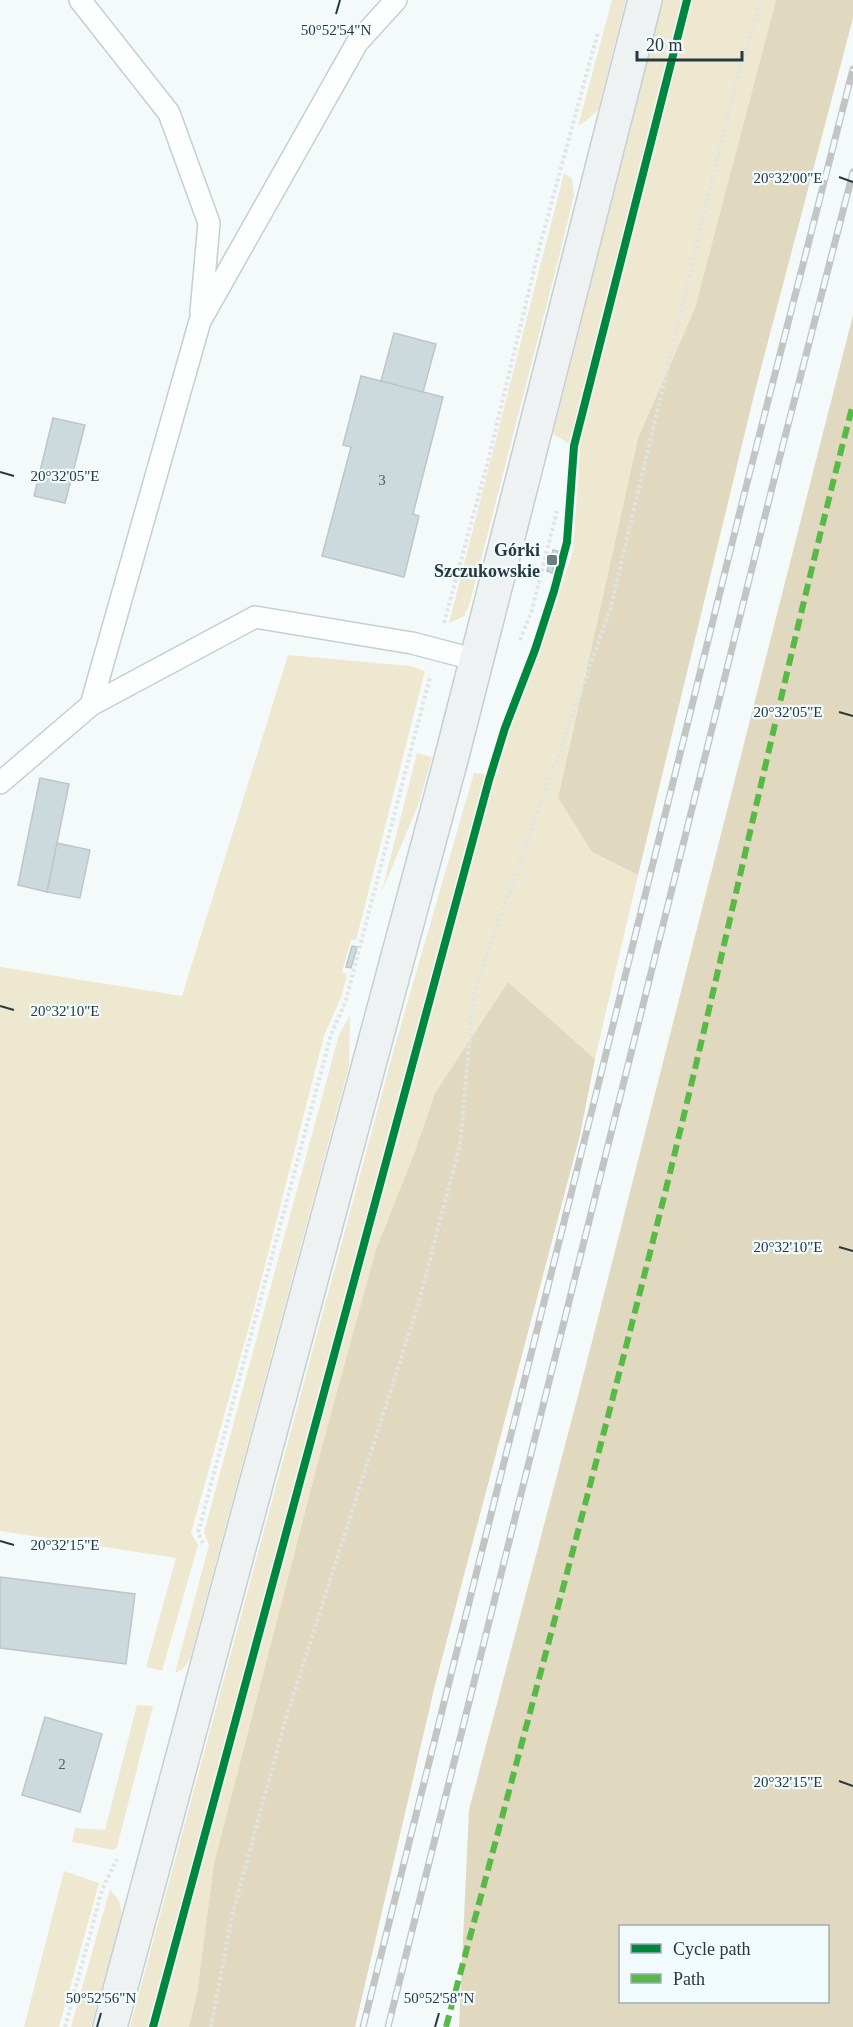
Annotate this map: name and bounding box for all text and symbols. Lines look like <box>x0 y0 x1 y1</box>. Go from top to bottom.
text: 50°52'54"N <box>301 22 371 38</box>
scale bar <box>637 24 742 62</box>
text: 20 m <box>646 35 683 55</box>
text: 20°32'00"E <box>754 170 823 186</box>
text: 20°32'05"E <box>31 468 100 484</box>
house number: 3 <box>378 472 386 488</box>
place label: Górki Szczukowskie <box>434 540 540 581</box>
marker: Górki Szczukowskie <box>545 553 559 567</box>
text: 20°32'05"E <box>754 704 823 720</box>
text: 20°32'10"E <box>31 1003 100 1019</box>
text: 20°32'10"E <box>754 1239 823 1255</box>
text: 20°32'15"E <box>31 1537 100 1553</box>
house number: 2 <box>58 1756 66 1772</box>
text: 20°32'15"E <box>754 1774 823 1790</box>
legend <box>619 1925 829 2003</box>
text: Cycle path <box>673 1939 750 1959</box>
text: Path <box>673 1969 705 1989</box>
text: 50°52'56"N <box>66 1990 136 2006</box>
text: 50°52'58"N <box>404 1990 474 2006</box>

